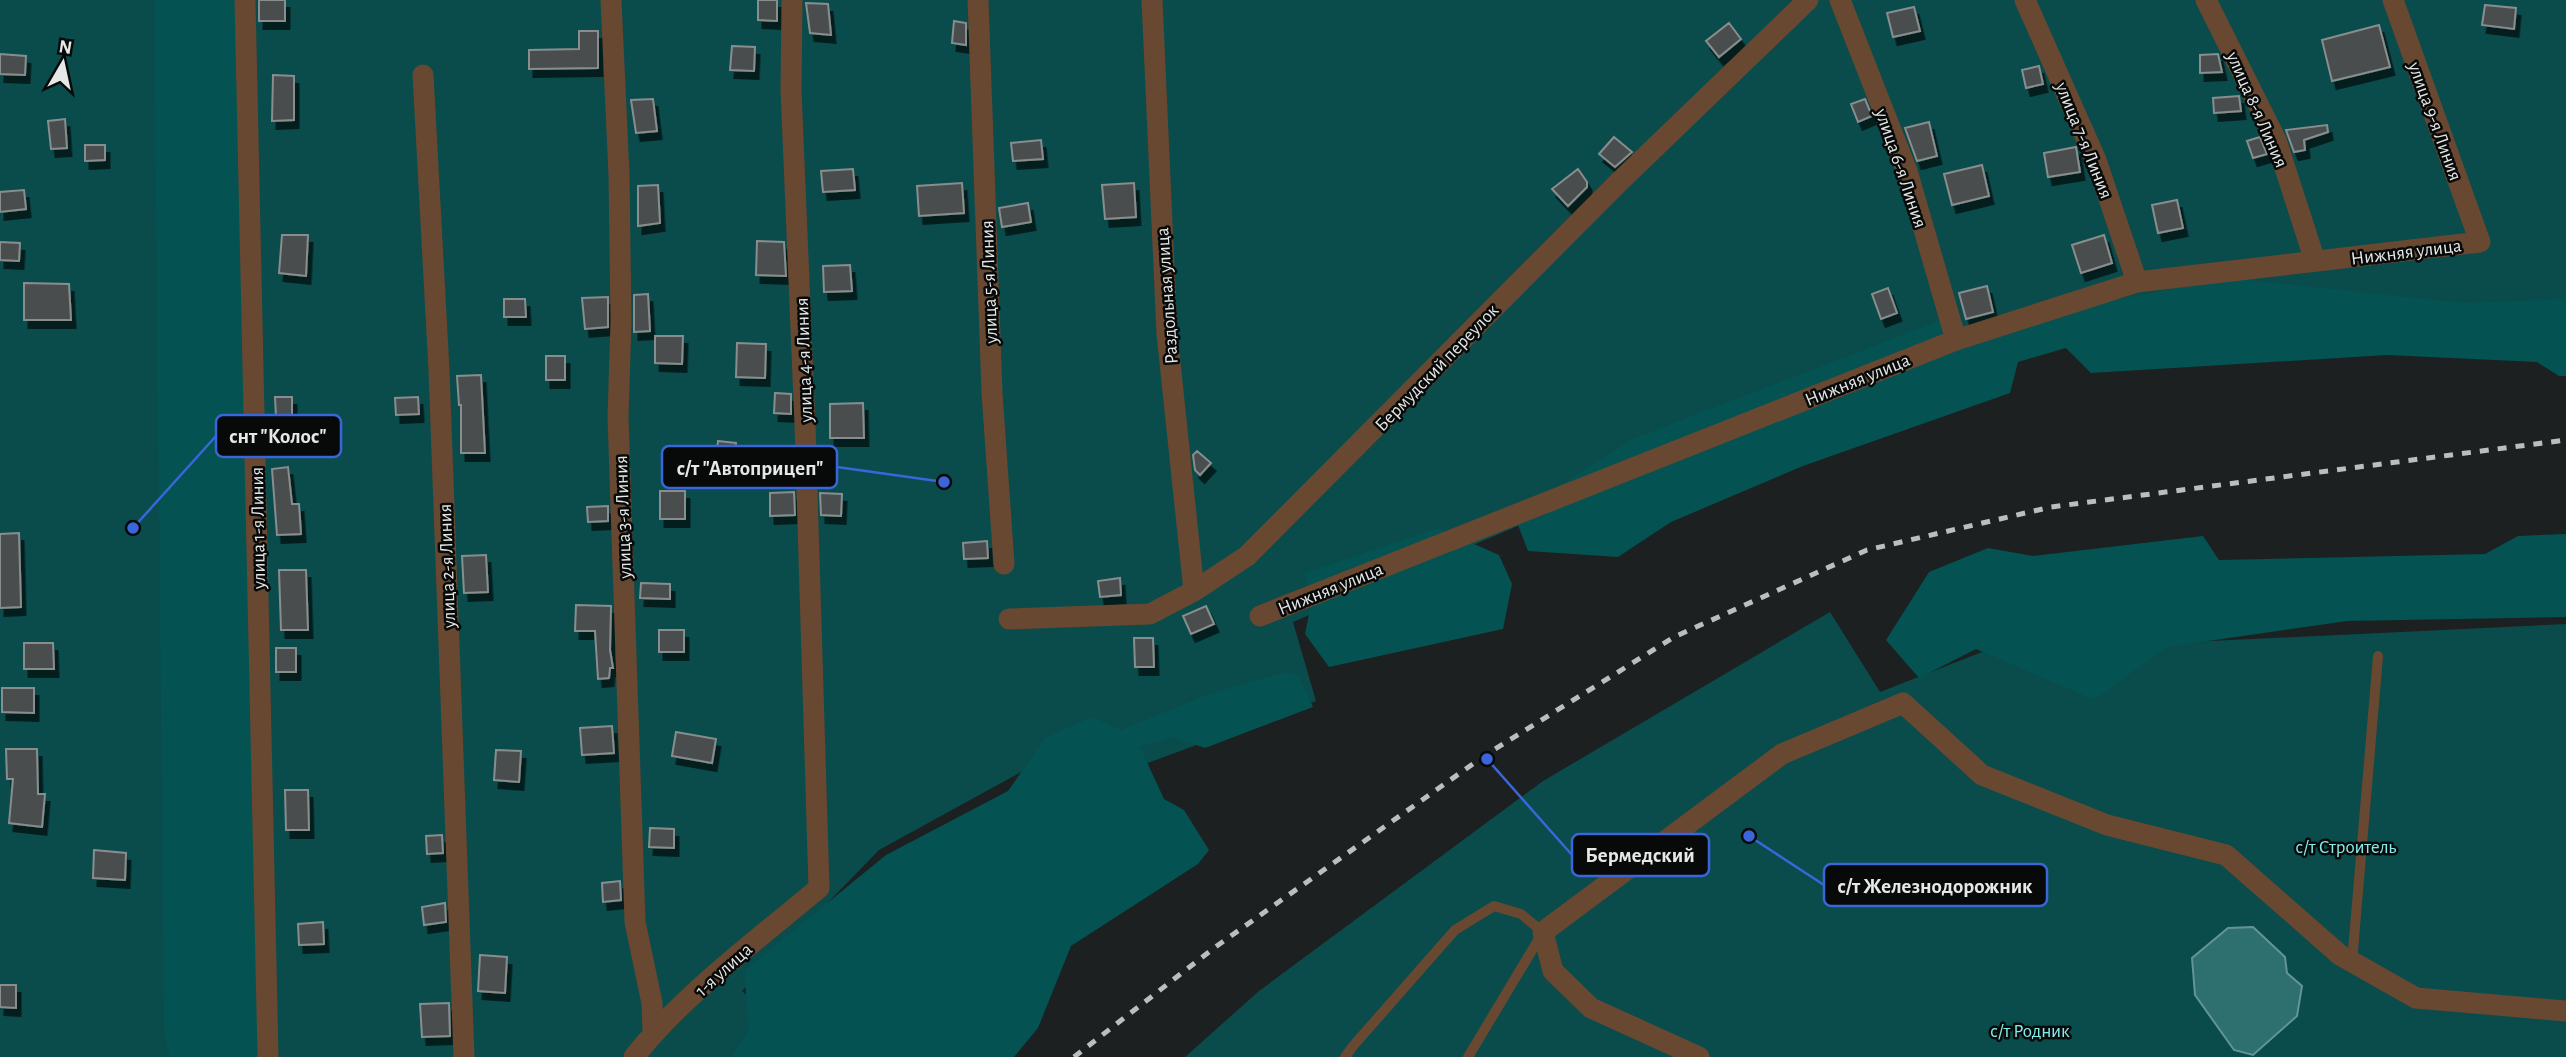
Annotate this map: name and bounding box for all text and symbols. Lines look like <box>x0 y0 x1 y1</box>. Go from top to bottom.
north arrow <box>28 28 98 98</box>
text: N <box>57 37 73 58</box>
street label: улица 8-я Линия <box>2222 48 2291 170</box>
street label: улица 9-я Линия <box>2404 59 2465 183</box>
street label: улица 7-я Линия <box>2051 79 2116 201</box>
street label: улица 6-я Линия <box>1871 106 1930 231</box>
street label: улица 5-я Линия <box>978 220 1001 345</box>
street label: Раздольная улица <box>1153 227 1182 365</box>
street label: Нижняя улица <box>2350 236 2463 269</box>
street label: улица 4-я Линия <box>793 297 816 424</box>
street label: Бермудский переулок <box>1372 301 1503 435</box>
street label: Нижняя улица <box>1802 351 1913 410</box>
callout: снт "Колос" <box>216 415 341 457</box>
text: снт "Колос" <box>229 426 327 447</box>
callout: с/т "Автоприцеп" <box>662 446 837 488</box>
street label: улица 3-я Линия <box>612 455 635 580</box>
text: с/т "Автоприцеп" <box>677 458 823 479</box>
street label: улица 1-я Линия <box>248 467 269 590</box>
street label: улица 2-я Линия <box>436 503 459 629</box>
street label: Нижняя улица <box>1275 560 1386 619</box>
callout: Бермедский <box>1572 834 1709 876</box>
park label: с/т Строитель <box>2296 838 2396 857</box>
text: Бермедский <box>1585 845 1695 866</box>
callout: с/т Железнодорожник <box>1824 864 2047 906</box>
text: с/т Железнодорожник <box>1838 876 2033 897</box>
street label: 1-я улица <box>692 940 756 1000</box>
park label: с/т Родник <box>1990 1022 2070 1041</box>

